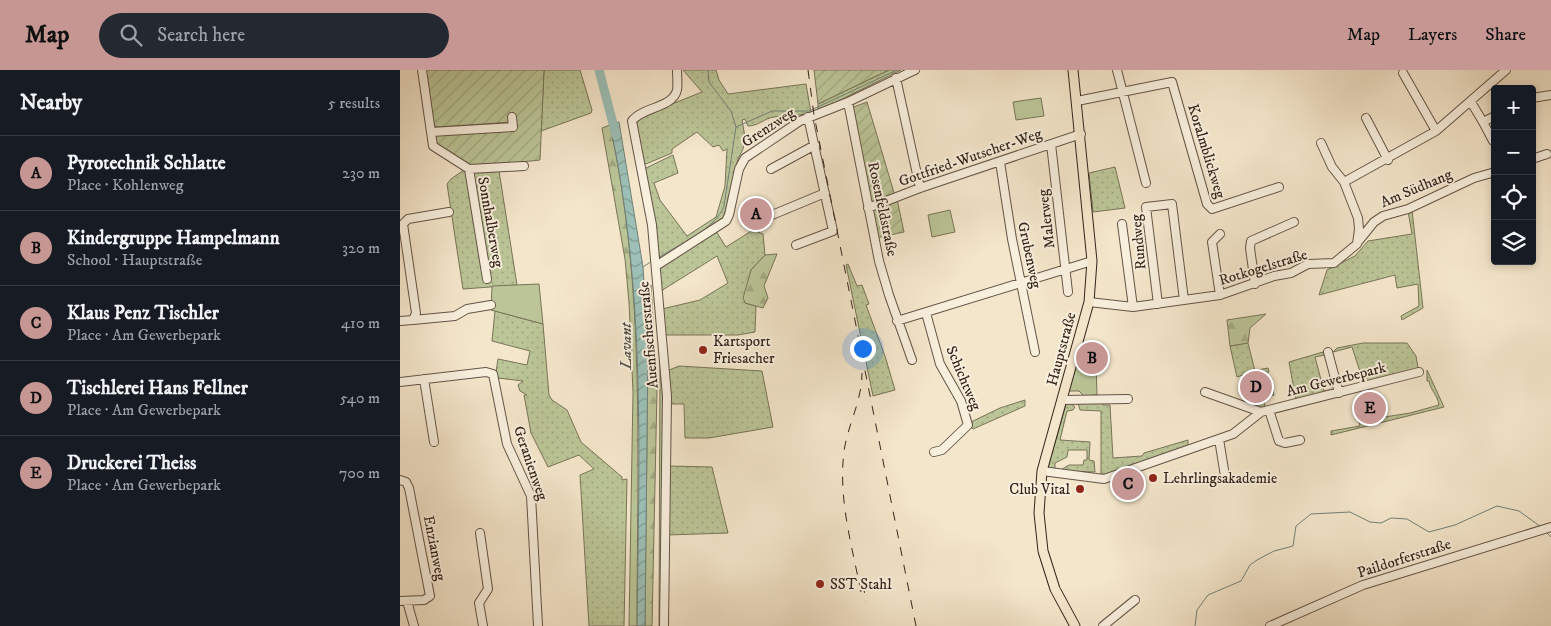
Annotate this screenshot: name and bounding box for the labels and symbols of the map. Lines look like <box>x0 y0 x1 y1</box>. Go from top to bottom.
street label: Koralmblickweg <box>1183 102 1230 201</box>
street label: Grenzweg <box>738 103 799 152</box>
street label: Gottfried-Wutscher-Weg <box>896 124 1045 191</box>
street label: Rosenfeldstraße <box>863 160 902 258</box>
street label: Am Südhang <box>1377 165 1456 212</box>
street label: Sonnhalberweg <box>473 175 508 270</box>
street label: Malerweg <box>1033 188 1060 250</box>
pin: A <box>740 195 772 233</box>
street label: Rundweg <box>1127 213 1150 270</box>
street label: Grubenweg <box>1013 220 1046 291</box>
street label: Rotkogelstraße <box>1217 245 1310 290</box>
street label: Auenfischerstraße <box>634 281 663 389</box>
street label: Hauptstraße <box>1043 310 1080 388</box>
water label: Lavant <box>616 322 636 370</box>
place label: Kartsport Friesacher <box>713 332 775 368</box>
your location <box>850 336 876 362</box>
pin: B <box>1076 339 1108 377</box>
street label: Schichtweg <box>941 343 986 414</box>
marker: Kartsport Friesacher <box>697 344 709 356</box>
street label: Am Gewerbepark <box>1284 358 1389 401</box>
pin: D <box>1240 368 1272 406</box>
pin: E <box>1354 389 1386 427</box>
street label: Geranienweg <box>509 423 552 504</box>
pin: C <box>1112 465 1144 503</box>
place label: Lehrlingsakademie <box>1163 469 1277 488</box>
marker: Lehrlingsakademie <box>1147 472 1159 484</box>
place label: Club Vital <box>1009 480 1070 499</box>
marker: Club Vital <box>1074 483 1086 495</box>
street label: Enzianweg <box>419 514 450 583</box>
street label: Paildorferstraße <box>1355 534 1453 583</box>
place label: SST Stahl <box>830 575 892 594</box>
marker: SST Stahl <box>814 578 826 590</box>

